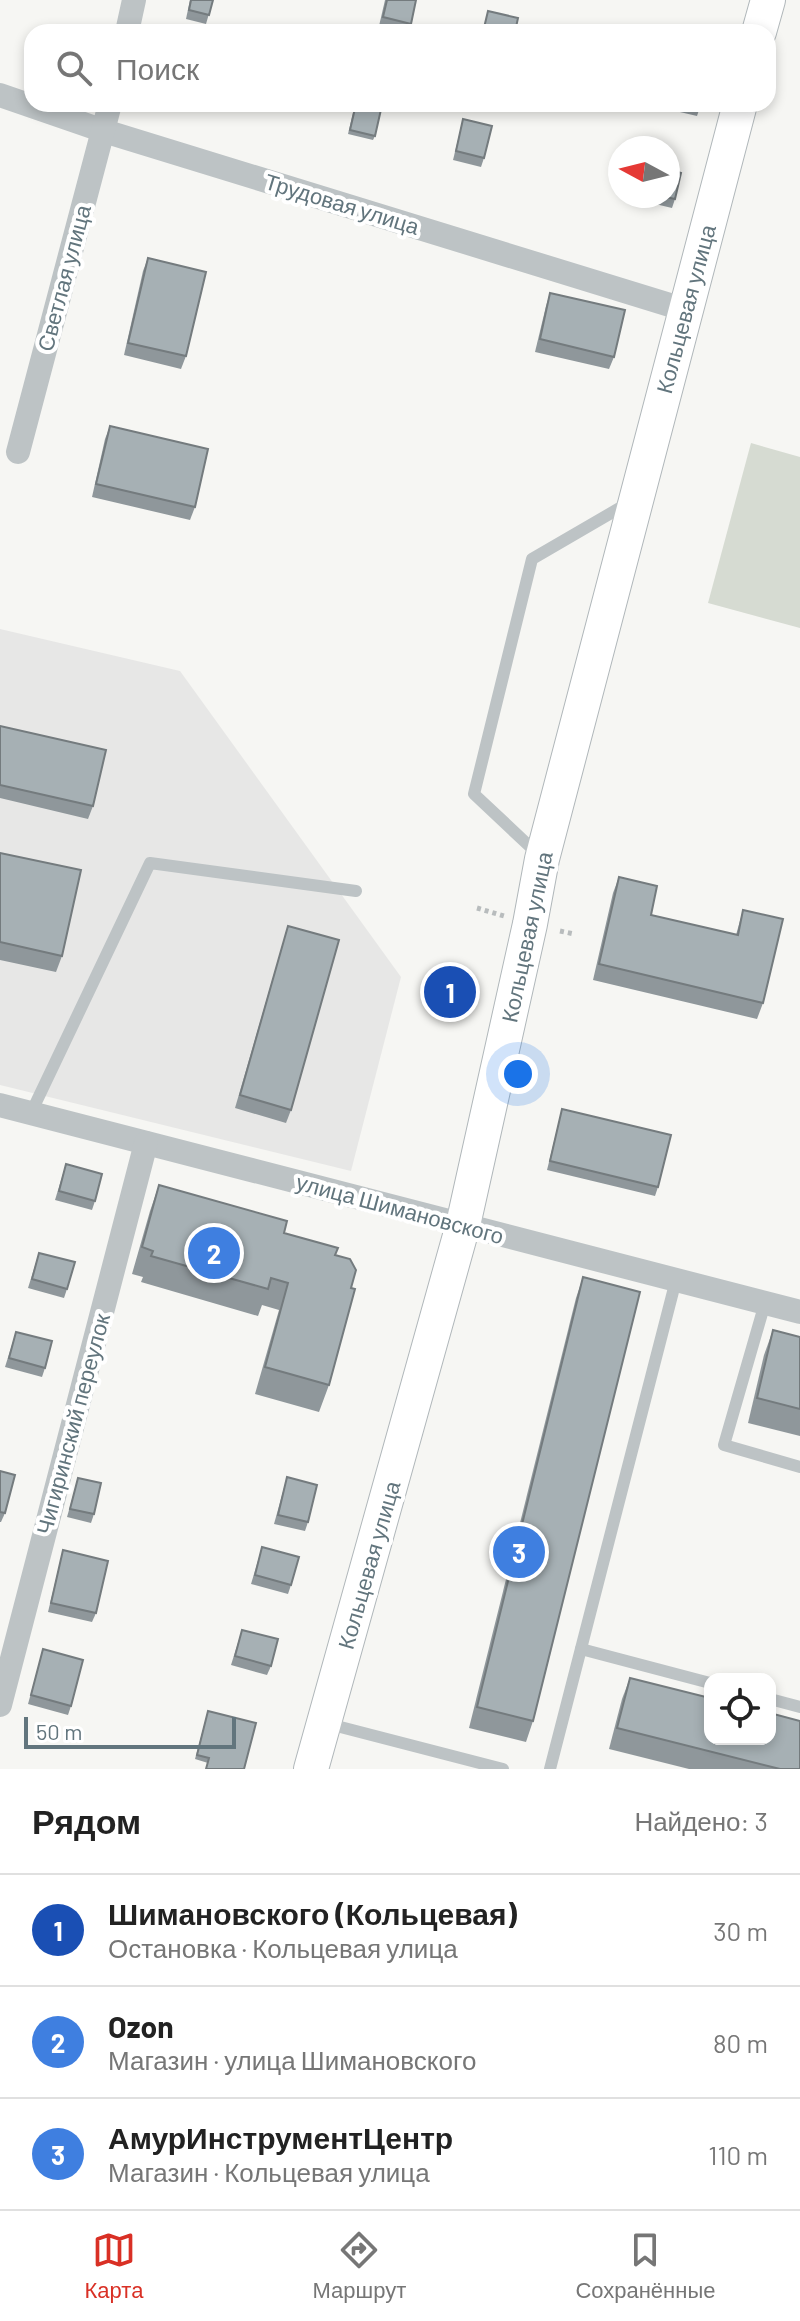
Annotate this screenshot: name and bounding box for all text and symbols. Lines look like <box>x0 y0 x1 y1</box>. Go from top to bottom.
search box <box>24 24 776 112</box>
icon: search <box>52 46 96 90</box>
text: Поиск <box>116 50 199 86</box>
north arrow <box>608 136 680 208</box>
street label: Трудовая улица <box>262 167 423 240</box>
street label: Светлая улица <box>31 201 96 354</box>
street label: Кольцевая улица <box>650 221 721 396</box>
street label: Кольцевая улица <box>495 848 558 1025</box>
pin: 1 <box>424 962 476 1022</box>
your location <box>498 1054 538 1094</box>
street label: улица Шимановского <box>294 1168 507 1249</box>
pin: 2 <box>188 1223 240 1283</box>
street label: Чигиринский переулок <box>30 1310 115 1537</box>
street label: Кольцевая улица <box>332 1477 406 1652</box>
pin: 3 <box>493 1522 545 1582</box>
map controls <box>704 1673 776 1745</box>
button: locate <box>704 1673 776 1745</box>
scale bar <box>24 1713 236 1749</box>
text: 50 m <box>36 1718 82 1744</box>
text: Рядом <box>32 1800 141 1841</box>
text: Найдено: 3 <box>634 1805 768 1836</box>
text: Шимановского (Кольцевая) <box>108 1895 517 1931</box>
text: 1 <box>53 1915 63 1946</box>
text: 30 m <box>713 1915 768 1946</box>
text: Остановка · Кольцевая улица <box>108 1932 458 1963</box>
text: Ozon <box>108 2008 174 2044</box>
text: 2 <box>51 2027 65 2058</box>
text: 80 m <box>713 2027 768 2058</box>
text: Магазин · улица Шимановского <box>108 2044 476 2075</box>
text: АмурИнструментЦентр <box>108 2119 453 2155</box>
text: 3 <box>51 2139 65 2170</box>
text: 110 m <box>708 2139 768 2170</box>
text: Магазин · Кольцевая улица <box>108 2156 430 2187</box>
tab: Карта <box>85 2228 143 2304</box>
tab: Маршрут <box>313 2228 406 2304</box>
tab: Сохранённые <box>575 2228 715 2304</box>

